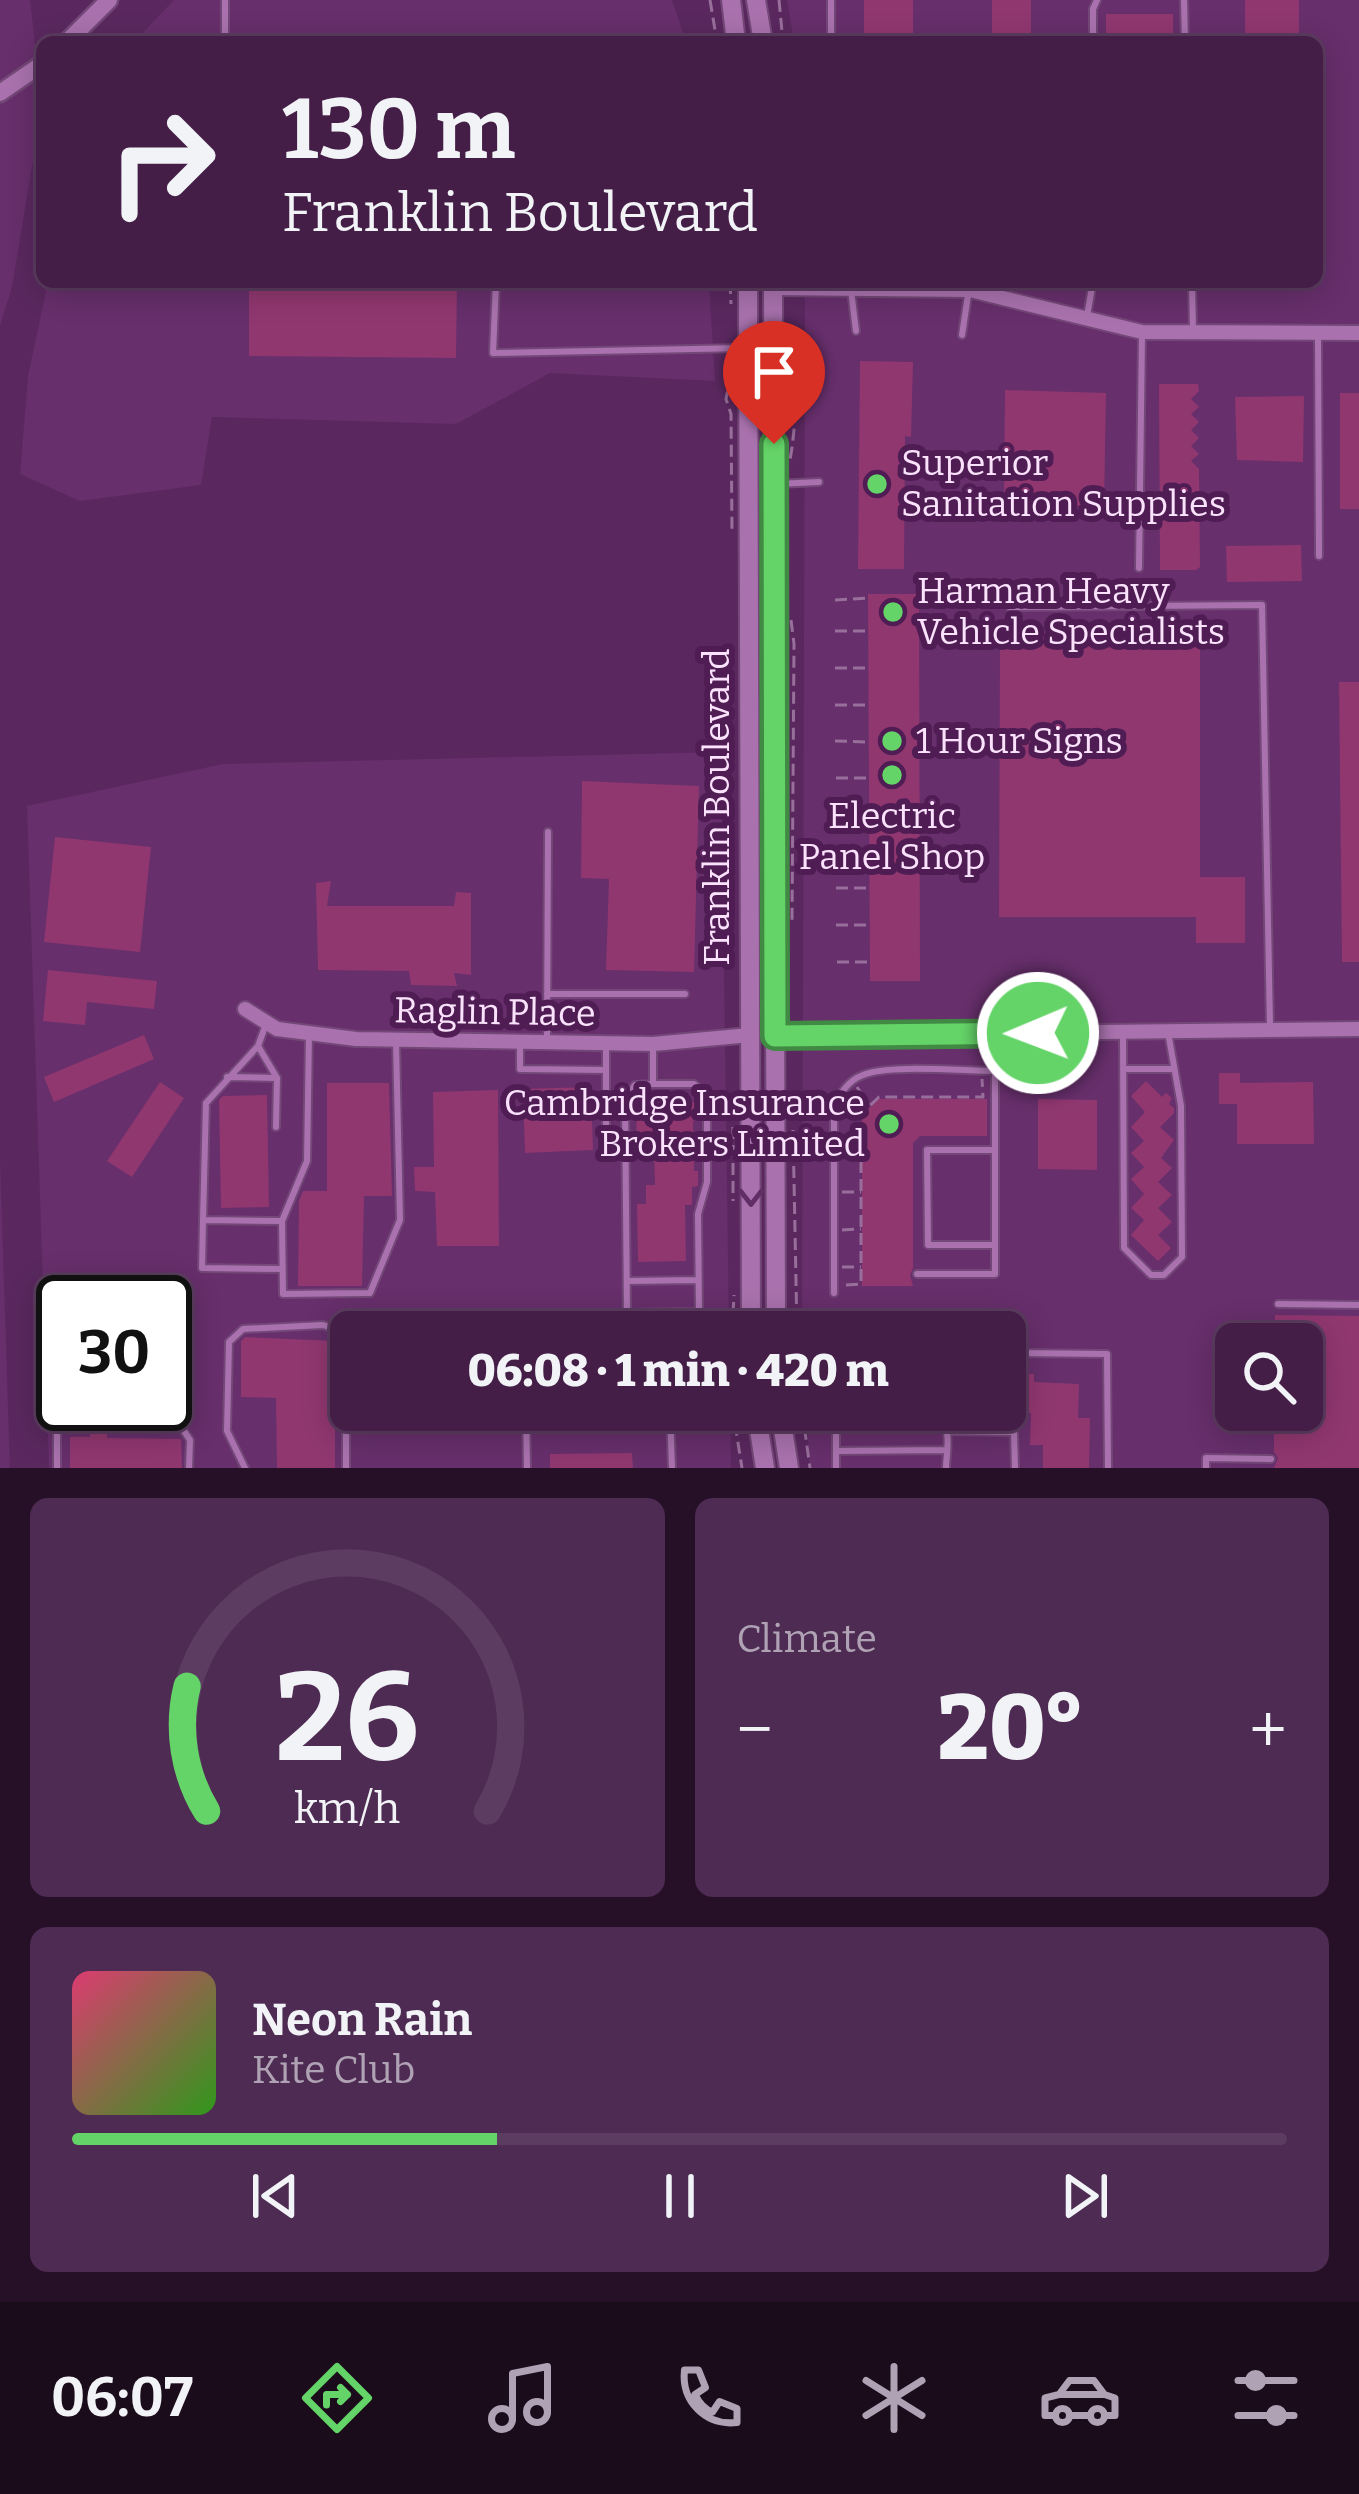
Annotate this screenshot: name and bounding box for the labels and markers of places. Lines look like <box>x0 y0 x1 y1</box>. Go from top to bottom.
pin <box>723 321 825 444</box>
place label: Superior Sanitation Supplies <box>901 441 1226 526</box>
marker: Superior Sanitation Supplies <box>864 471 890 497</box>
place label: Harman Heavy Vehicle Specialists <box>917 569 1225 654</box>
marker: Harman Heavy Vehicle Specialists <box>880 599 906 625</box>
place label: 1 Hour Signs <box>916 719 1123 763</box>
marker: 1 Hour Signs <box>879 728 905 754</box>
marker: Electric Panel Shop <box>879 762 905 788</box>
place label: Electric Panel Shop <box>799 794 985 879</box>
place label: Cambridge Insurance Brokers Limited <box>504 1081 865 1166</box>
marker: Cambridge Insurance Brokers Limited <box>876 1111 902 1137</box>

